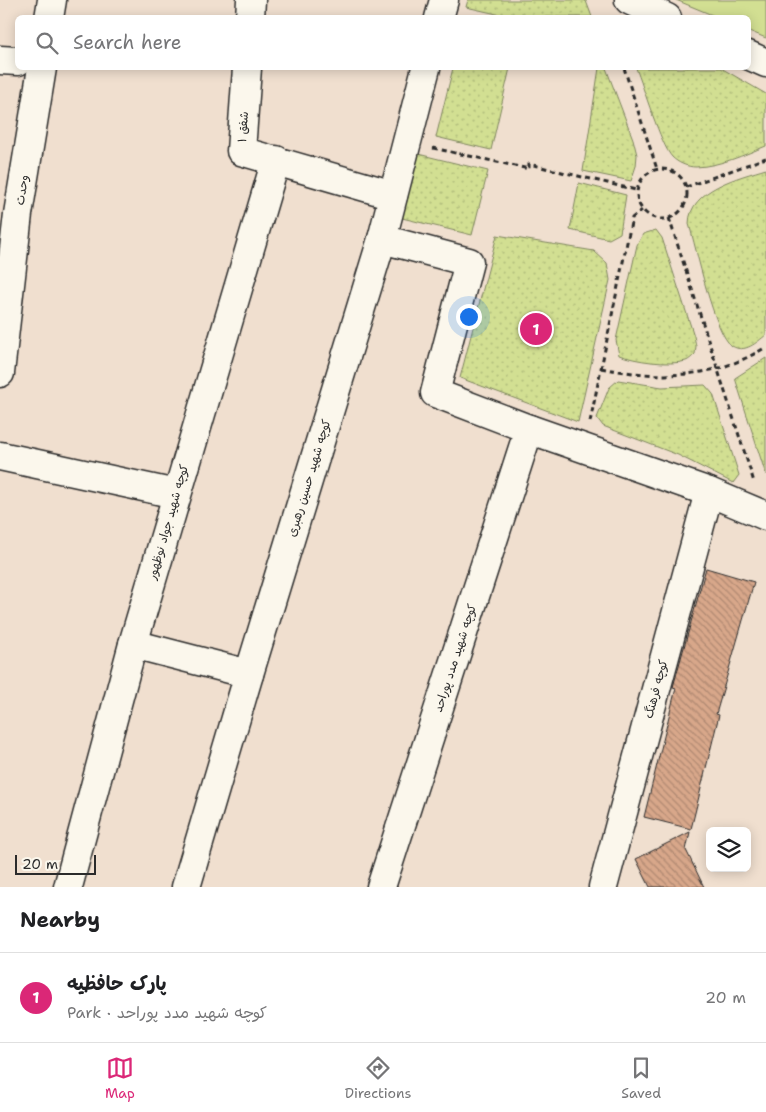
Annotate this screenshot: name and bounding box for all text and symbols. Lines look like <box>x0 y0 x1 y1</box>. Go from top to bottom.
search box <box>15 15 751 70</box>
icon: search <box>33 29 61 57</box>
text: Search here <box>73 30 182 55</box>
street label: شفق ۱ <box>234 111 252 143</box>
street label: وحدت <box>12 174 32 206</box>
your location <box>456 304 482 330</box>
pin: 1 <box>520 310 552 348</box>
street label: کوچه شهید حسین رهبری <box>284 417 334 539</box>
street label: کوچه شهید جواد نوظهور <box>144 462 192 583</box>
street label: کوچه شهید مدد پوراحد <box>430 602 480 714</box>
street label: کوچه فرهنگ <box>640 658 672 720</box>
map controls <box>706 827 751 872</box>
button: layers <box>706 827 751 872</box>
scale bar <box>15 852 96 875</box>
text: 20 m <box>22 855 58 873</box>
text: Nearby <box>20 906 100 934</box>
text: پارک حافظیه <box>67 971 166 996</box>
text: 1 <box>32 987 40 1008</box>
text: 20 m <box>705 987 746 1008</box>
text: Park · کوچه شهید مدد پوراحد <box>67 1002 267 1023</box>
tab: Map <box>105 1054 135 1102</box>
tab: Directions <box>345 1054 411 1102</box>
tab: Saved <box>621 1054 661 1102</box>

